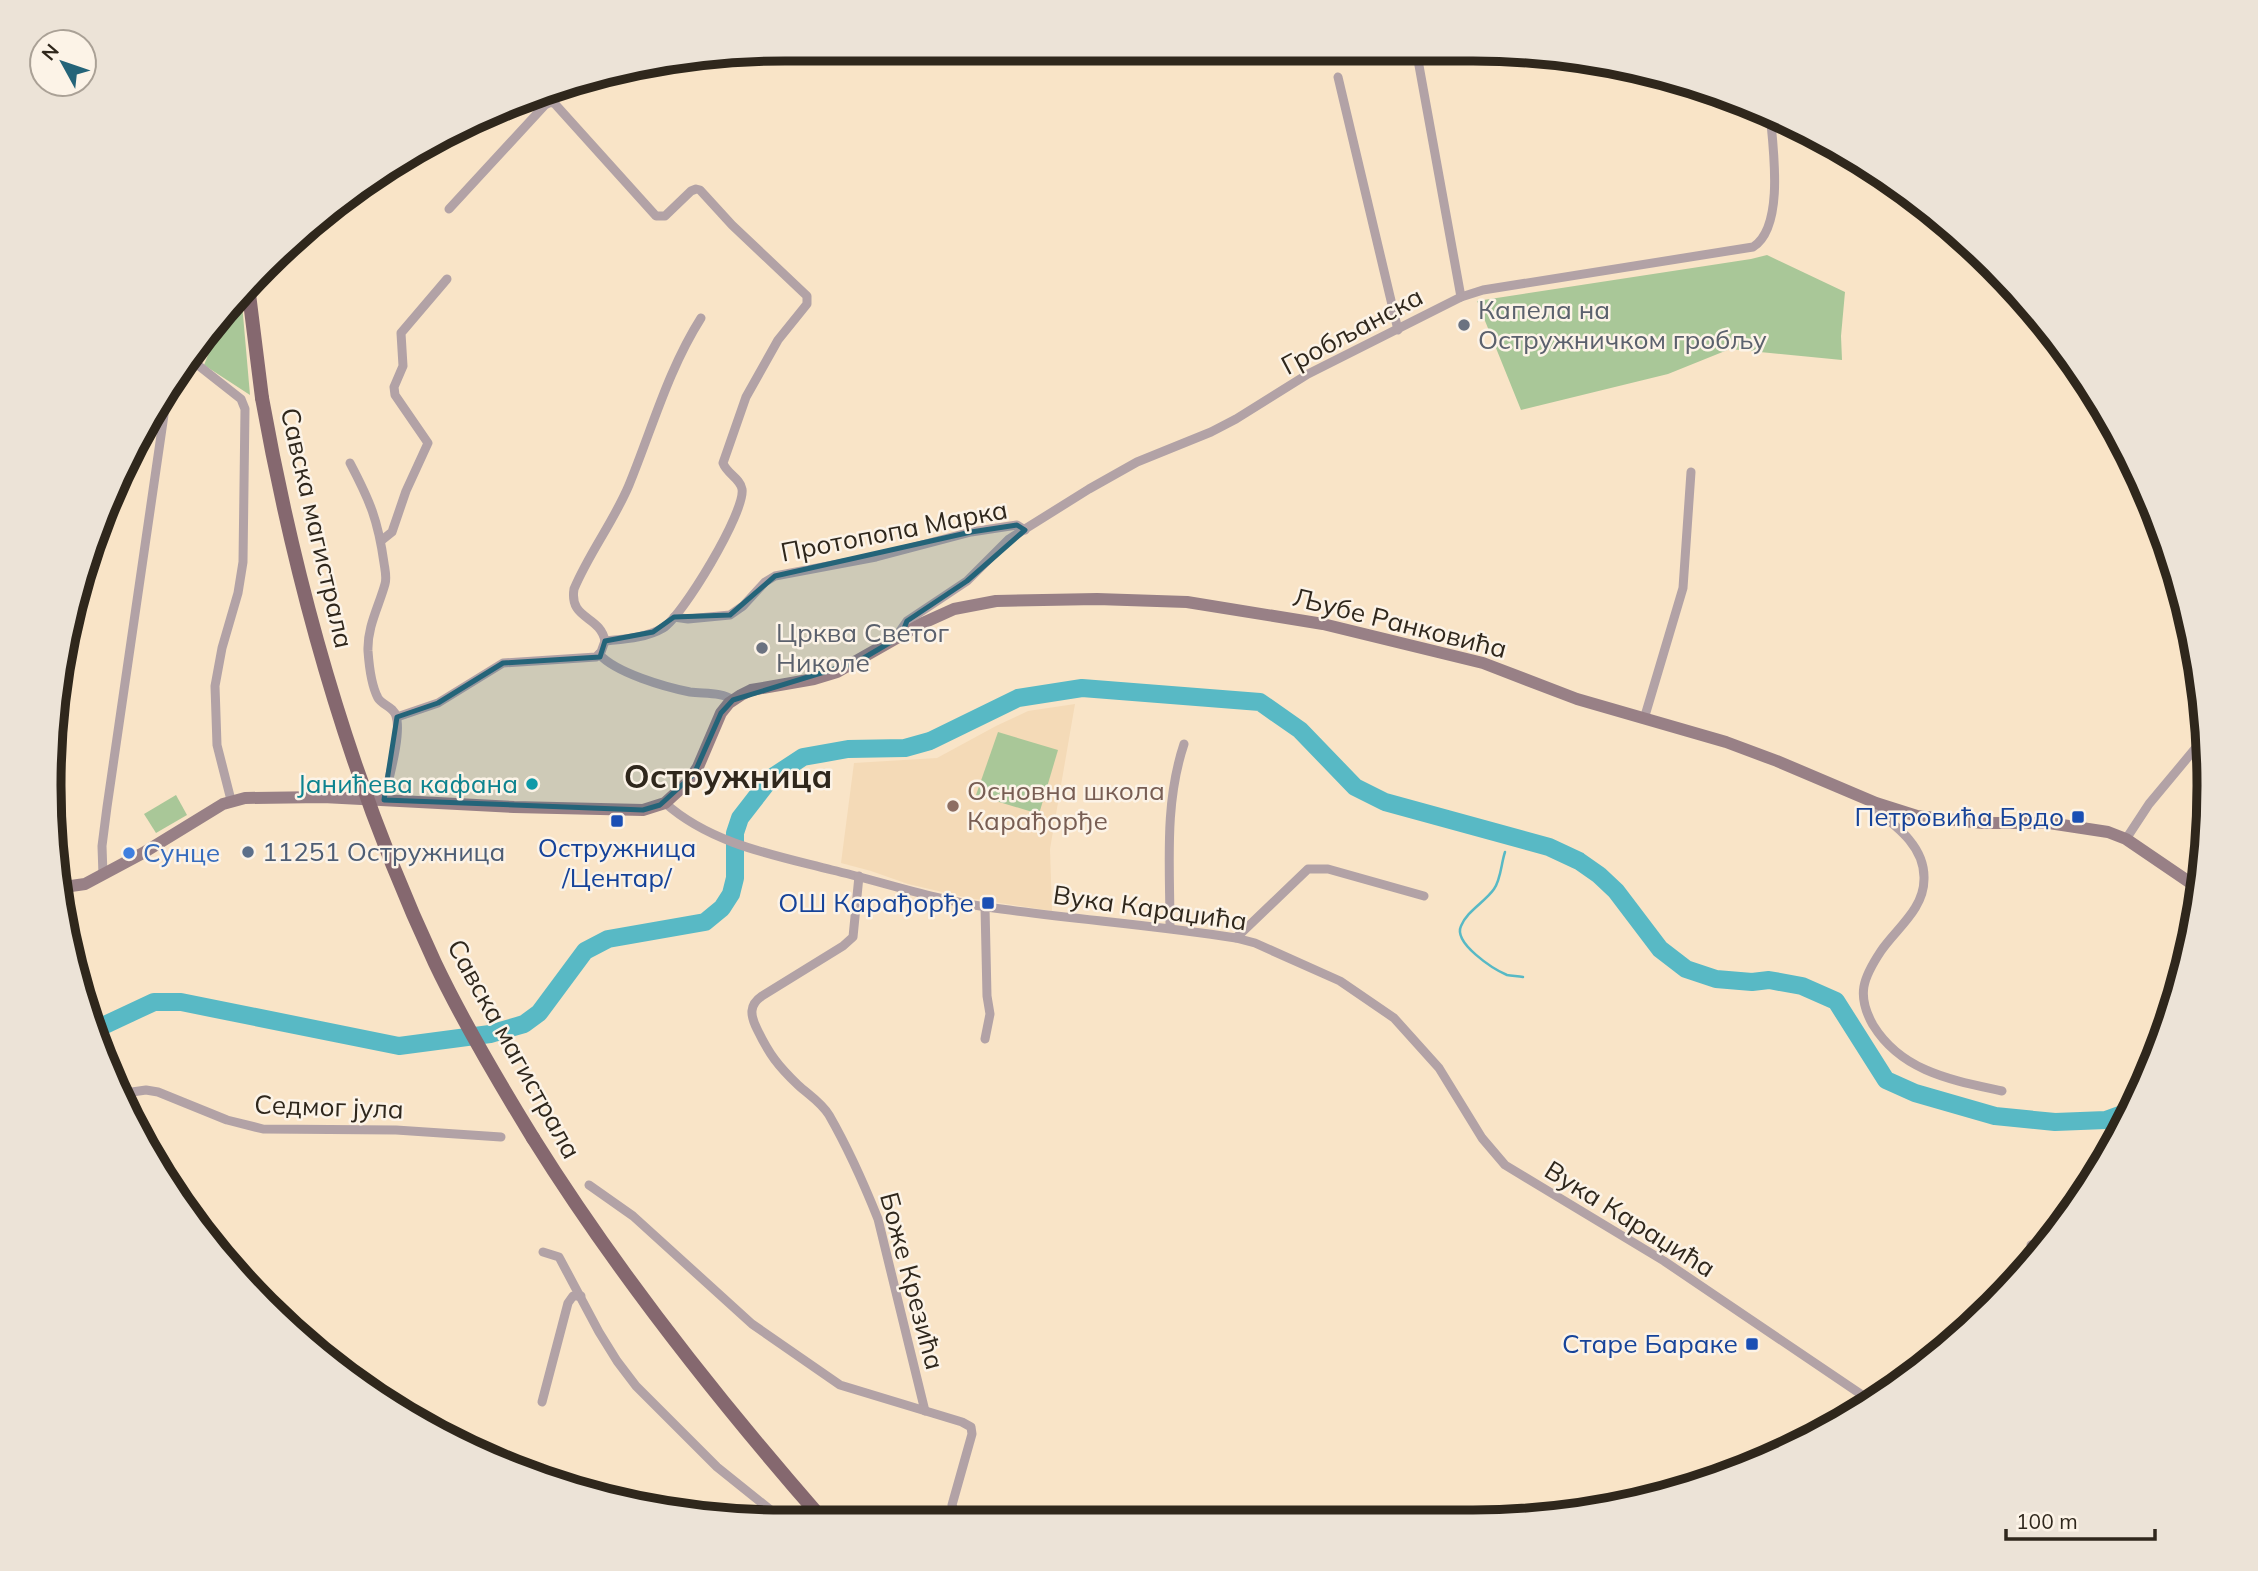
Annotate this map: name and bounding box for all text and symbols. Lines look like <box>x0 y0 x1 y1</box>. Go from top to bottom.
north arrow <box>28 28 98 98</box>
text: N <box>36 39 64 65</box>
street label: Гробљанска <box>1275 279 1428 382</box>
place label: Капела на Остружничком гробљу <box>1478 293 1767 356</box>
marker: Капела на Остружничком гробљу <box>1456 317 1472 333</box>
street label: Савска магистрала <box>274 404 361 651</box>
street label: Протопопа Марка <box>778 492 1010 569</box>
street label: Љубе Ранковића <box>1290 580 1510 665</box>
place label: Црква Светог Николе <box>776 616 949 679</box>
marker: Црква Светог Николе <box>754 640 770 656</box>
district label: Остружница <box>624 755 832 796</box>
place label: Јанићева кафана <box>297 767 518 800</box>
place label: Основна школа Карађорђе <box>967 774 1165 837</box>
marker: Јанићева кафана <box>524 776 540 792</box>
marker: Основна школа Карађорђе <box>945 798 961 814</box>
place label: Петровића Брдо <box>1854 800 2064 833</box>
marker: Петровића Брдо <box>2070 809 2086 825</box>
marker: Остружница /Центар/ <box>609 813 625 829</box>
place label: Остружница /Центар/ <box>538 831 696 894</box>
place label: 11251 Остружница <box>262 835 505 868</box>
place label: Сунце <box>143 836 220 869</box>
marker: 11251 Остружница <box>240 844 256 860</box>
marker: Сунце <box>121 845 137 861</box>
street label: Вука Караџића <box>1051 878 1249 937</box>
place label: ОШ Карађорђе <box>778 886 974 919</box>
marker: ОШ Карађорђе <box>980 895 996 911</box>
street label: Савска магистрала <box>440 933 588 1164</box>
street label: Седмог јула <box>254 1087 404 1126</box>
street label: Вука Караџића <box>1539 1153 1722 1284</box>
street label: Боже Крезића <box>873 1189 952 1373</box>
place label: Старе Бараке <box>1562 1327 1738 1360</box>
marker: Старе Бараке <box>1744 1336 1760 1352</box>
scale bar <box>2006 1498 2155 1542</box>
text: 100 m <box>2016 1508 2078 1534</box>

